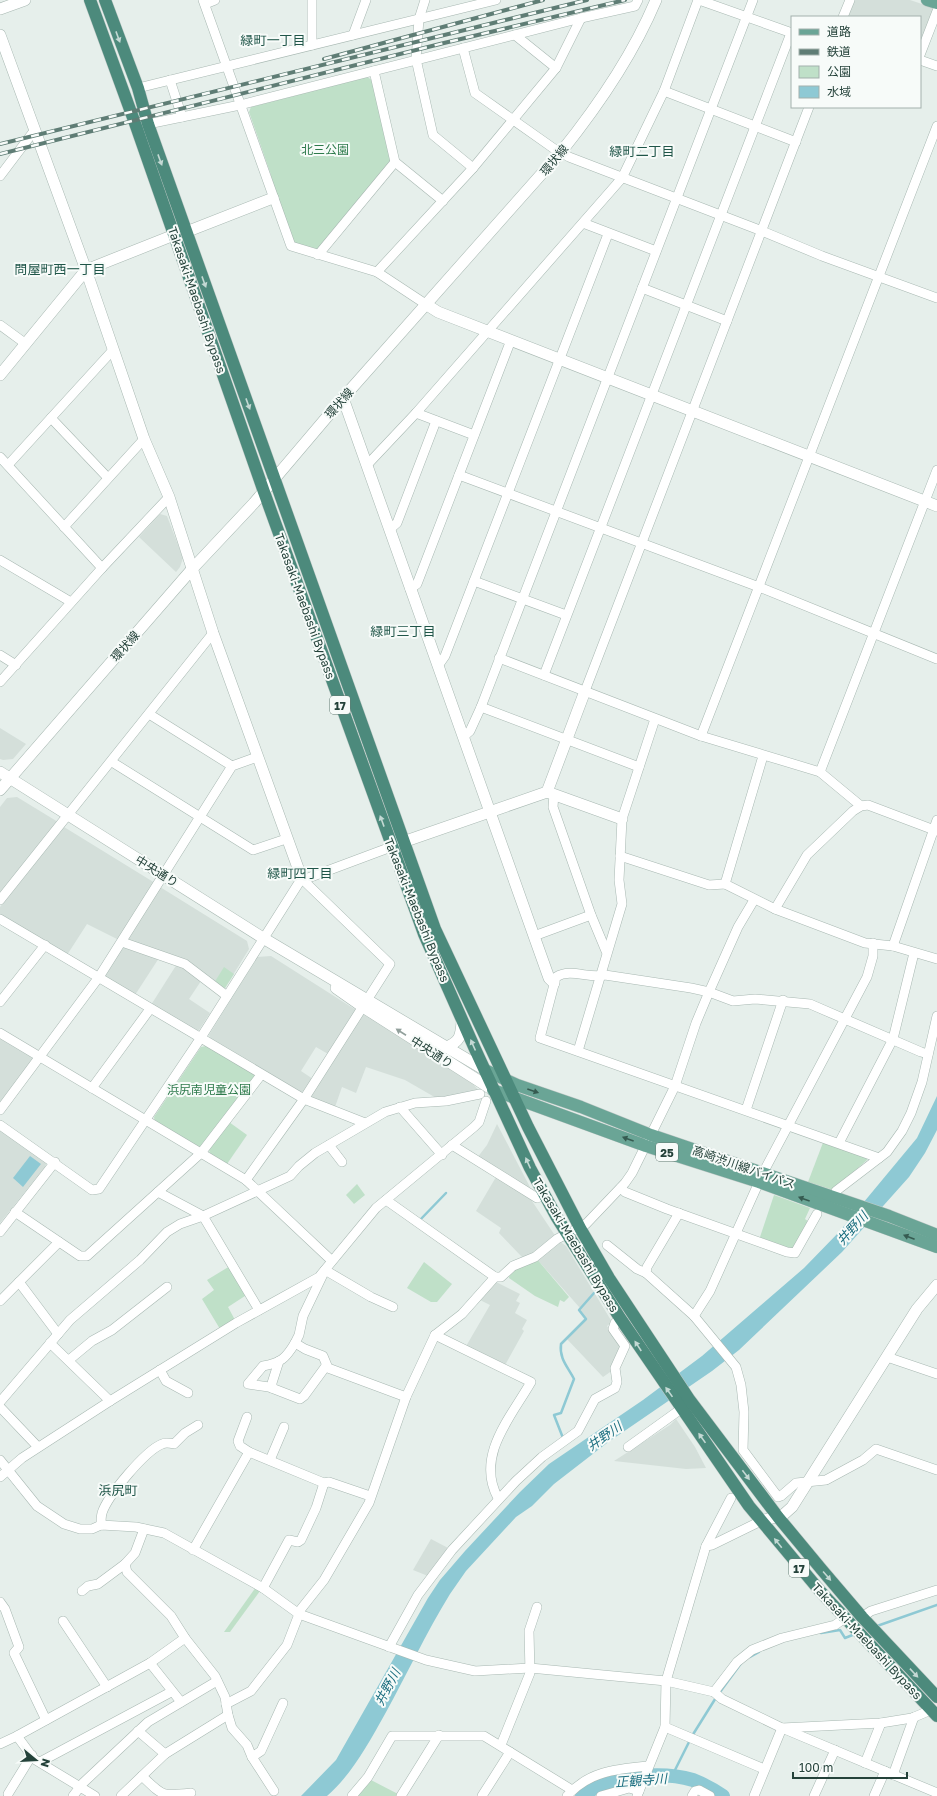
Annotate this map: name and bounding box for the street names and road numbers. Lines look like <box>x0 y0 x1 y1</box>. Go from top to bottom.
street label: 環状線 <box>537 141 571 179</box>
street label: Takasaki-Maebashi Bypass <box>165 225 229 375</box>
street label: 環状線 <box>322 384 356 422</box>
street label: Takasaki-Maebashi Bypass <box>272 531 338 681</box>
street label: 環状線 <box>108 627 142 665</box>
road number: 17 <box>330 696 350 714</box>
street label: Takasaki-Maebashi Bypass <box>381 836 453 984</box>
street label: 中央通り <box>133 852 181 890</box>
street label: 中央通り <box>408 1033 456 1071</box>
street label: 高崎渋川線バイパス <box>691 1142 797 1192</box>
road number: 25 <box>656 1143 678 1161</box>
street label: Takasaki-Maebashi Bypass <box>530 1175 622 1315</box>
road number: 17 <box>789 1559 809 1577</box>
street label: Takasaki-Maebashi Bypass <box>809 1580 925 1702</box>

